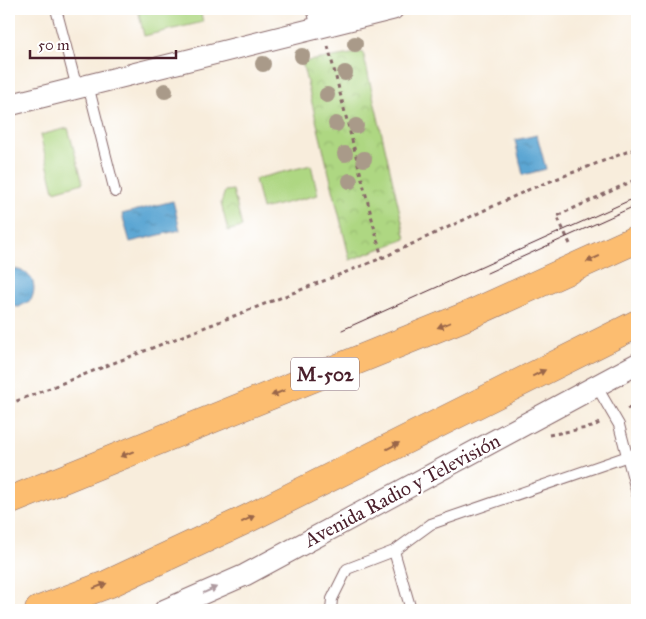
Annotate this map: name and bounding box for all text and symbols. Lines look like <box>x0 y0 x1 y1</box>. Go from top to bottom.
scale bar <box>30 28 176 60</box>
text: 50 m <box>38 36 70 54</box>
one-way arrow <box>586 255 600 263</box>
one-way arrow <box>436 321 451 329</box>
road number: M-502 <box>291 358 359 390</box>
one-way arrow <box>531 369 546 377</box>
one-way arrow <box>270 389 285 397</box>
street label: Avenida Radio y Televisión <box>299 428 504 552</box>
one-way arrow <box>386 442 401 450</box>
one-way arrow <box>119 450 134 458</box>
one-way arrow <box>241 514 255 522</box>
one-way arrow <box>93 582 108 590</box>
one-way arrow <box>203 586 217 594</box>

